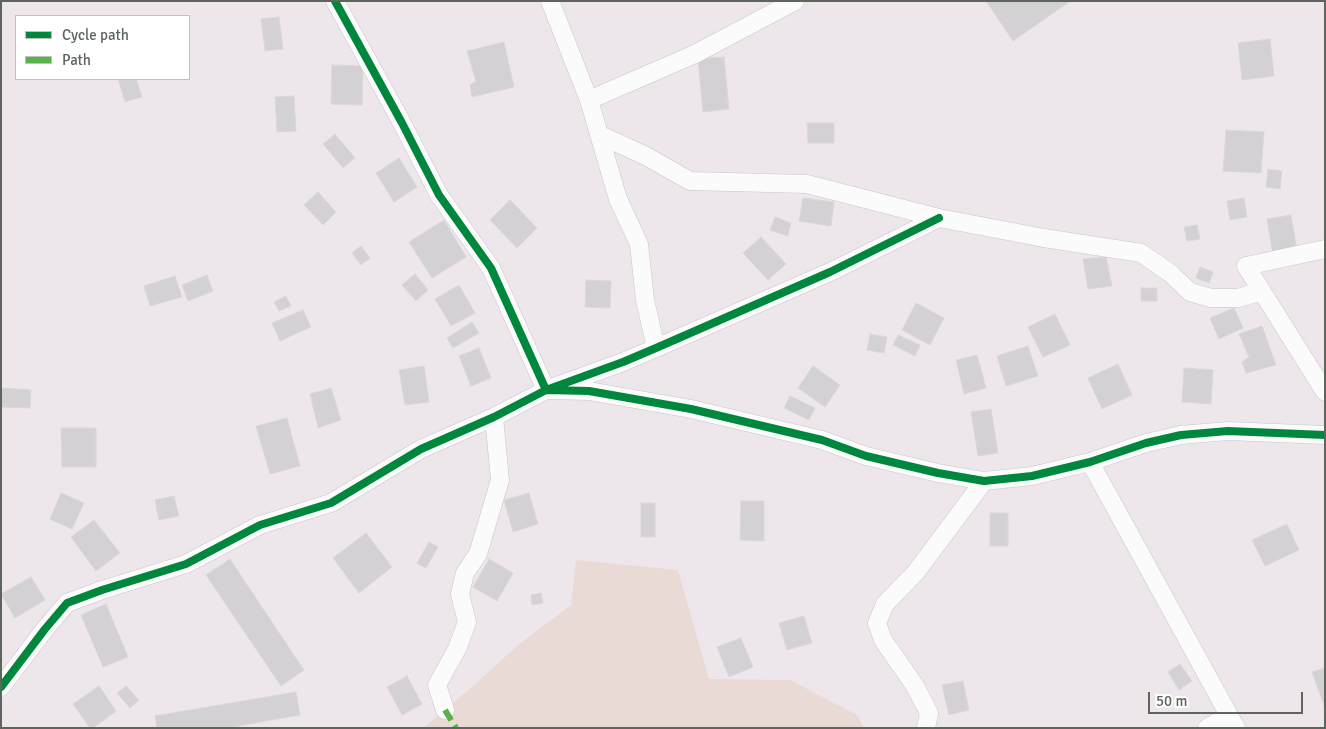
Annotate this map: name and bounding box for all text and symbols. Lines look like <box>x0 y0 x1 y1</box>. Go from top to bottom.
legend <box>15 15 190 80</box>
text: Cycle path <box>62 26 129 44</box>
text: Path <box>62 51 91 69</box>
scale bar <box>1151 682 1306 714</box>
text: 50 m <box>1156 692 1187 710</box>

